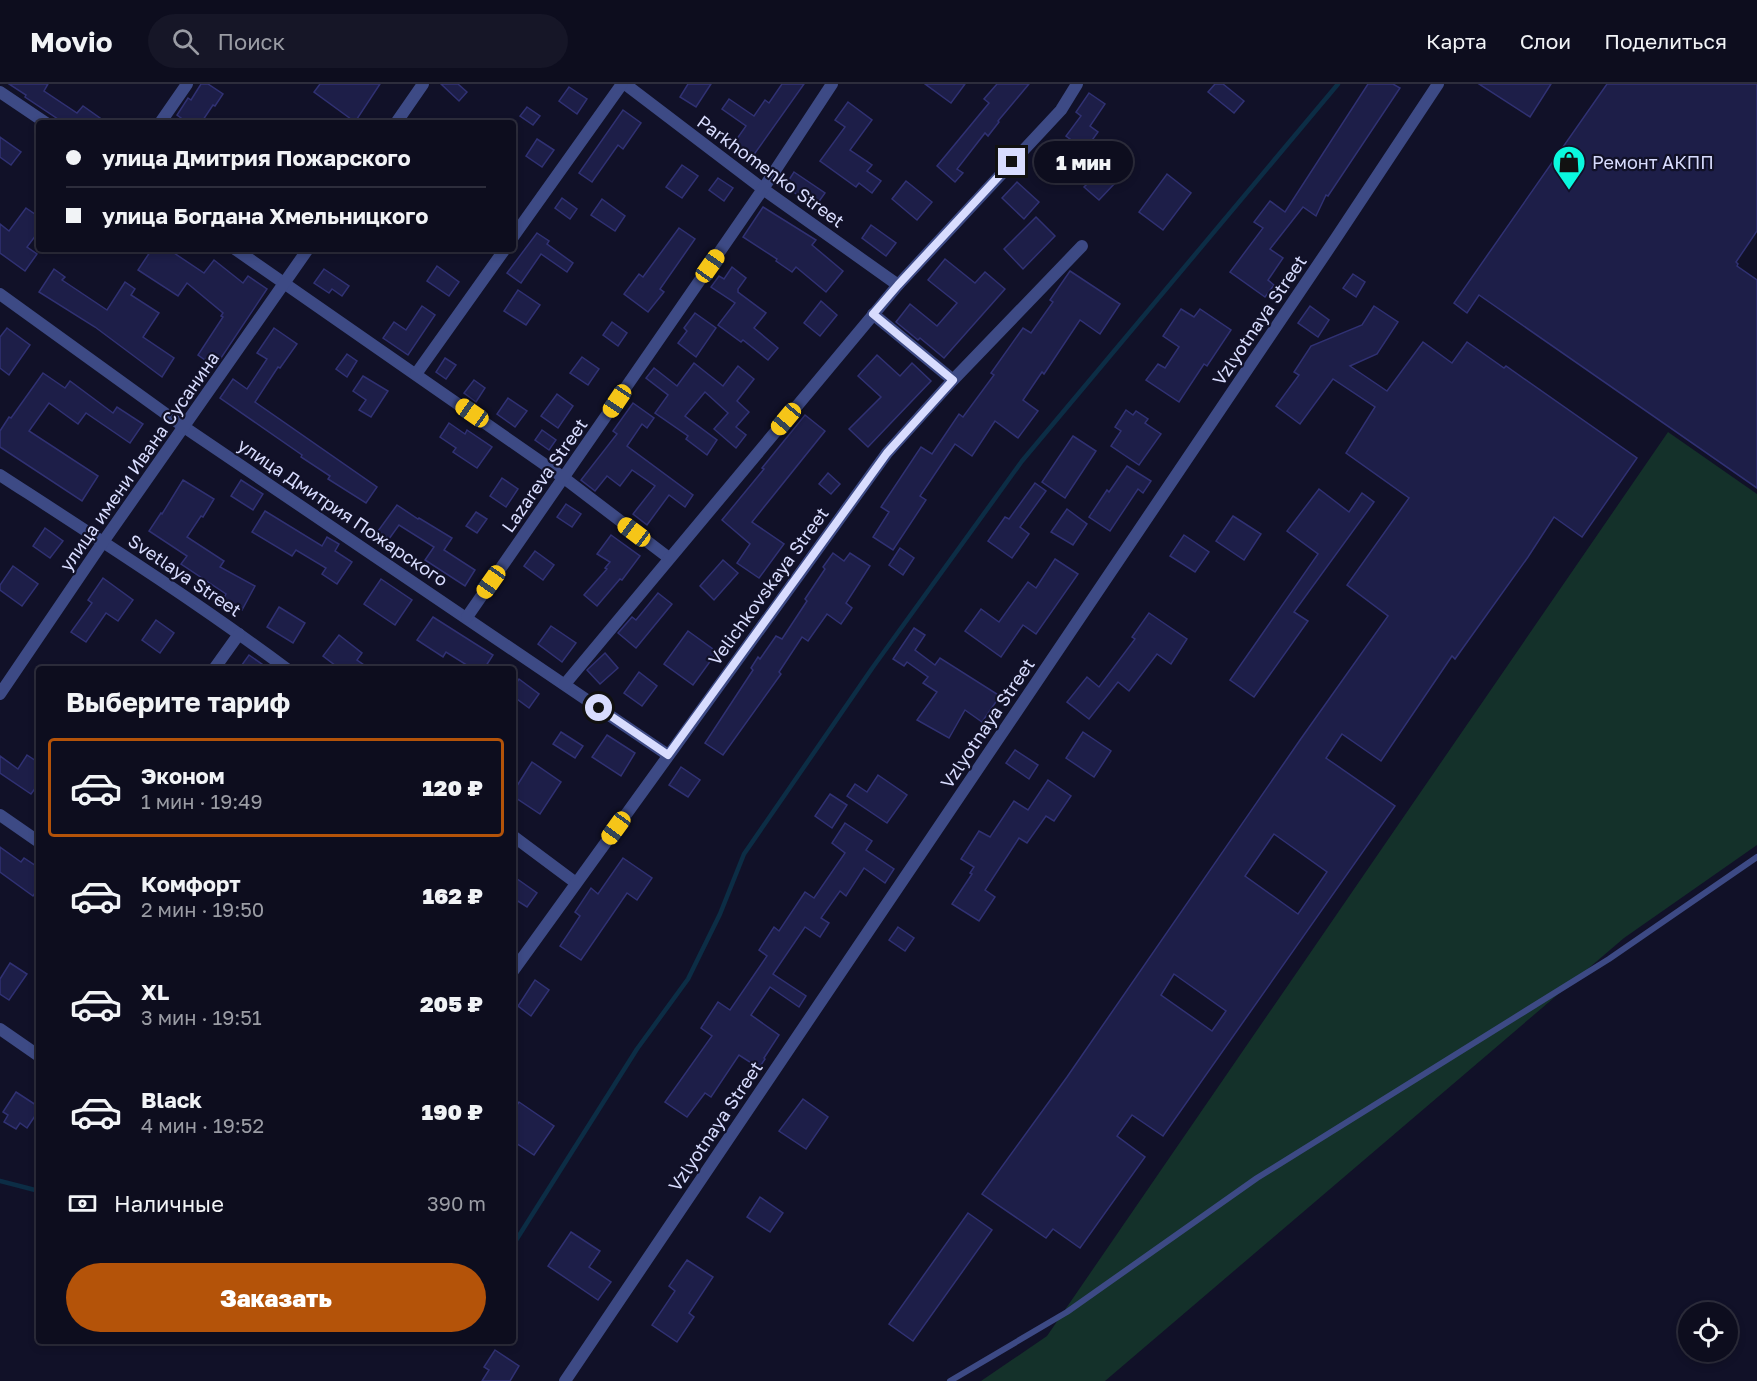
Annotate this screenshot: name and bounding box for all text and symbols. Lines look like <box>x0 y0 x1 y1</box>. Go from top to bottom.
search box <box>148 14 568 68</box>
text: Movio <box>30 25 112 58</box>
icon: search <box>169 25 202 58</box>
text: Поиск <box>217 28 285 55</box>
text: Карта <box>1426 28 1487 54</box>
text: Слои <box>1520 28 1571 54</box>
text: Поделиться <box>1604 28 1727 54</box>
street label: Parkhomenko Street <box>693 110 849 232</box>
callout: 1 мин <box>1033 141 1132 183</box>
text: улица Дмитрия Пожарского <box>102 144 411 171</box>
shop icon: Ремонт АКПП <box>1551 144 1587 191</box>
route end <box>998 148 1025 175</box>
text: 1 мин <box>1056 150 1111 174</box>
place label: Ремонт АКПП <box>1592 151 1714 173</box>
text: улица Богдана Хмельницкого <box>102 202 428 229</box>
car <box>692 246 728 286</box>
street label: Vzlyotnaya Street <box>1207 251 1311 389</box>
street label: улица имени Ивана Сусанина <box>55 347 223 575</box>
car <box>599 381 635 421</box>
car <box>452 395 492 431</box>
car <box>768 399 804 439</box>
street label: Lazareva Street <box>496 414 592 536</box>
street label: улица Дмитрия Пожарского <box>234 433 452 591</box>
street label: Velichkovskaya Street <box>703 503 833 669</box>
car <box>614 514 654 550</box>
street label: Svetlaya Street <box>124 529 246 621</box>
car <box>473 562 509 602</box>
street label: Vzlyotnaya Street <box>935 654 1039 792</box>
text: Выберите тариф <box>66 686 290 718</box>
route start <box>585 694 612 721</box>
icon: car <box>69 761 123 815</box>
text: Эконом <box>141 762 225 789</box>
text: 120 ₽ <box>422 774 483 801</box>
text: 1 мин · 19:49 <box>141 789 263 813</box>
car <box>598 808 634 848</box>
icon: car <box>69 869 123 923</box>
text: Комфорт <box>141 870 241 897</box>
text: 162 ₽ <box>422 882 483 909</box>
text: 2 мин · 19:50 <box>141 897 264 921</box>
icon: car <box>69 977 123 1031</box>
text: XL <box>141 978 169 1005</box>
text: 205 ₽ <box>420 990 483 1017</box>
text: 3 мин · 19:51 <box>141 1005 262 1029</box>
street label: Vzlyotnaya Street <box>663 1057 767 1195</box>
icon: car <box>69 1085 123 1139</box>
text: Black <box>141 1086 202 1113</box>
text: 190 ₽ <box>422 1098 483 1125</box>
text: 4 мин · 19:52 <box>141 1113 264 1137</box>
icon: cash <box>66 1187 99 1220</box>
text: Наличные <box>114 1190 224 1217</box>
text: 390 m <box>427 1191 486 1215</box>
button: Заказать <box>66 1263 486 1332</box>
map controls <box>1678 1302 1738 1362</box>
button: locate <box>1678 1302 1738 1362</box>

